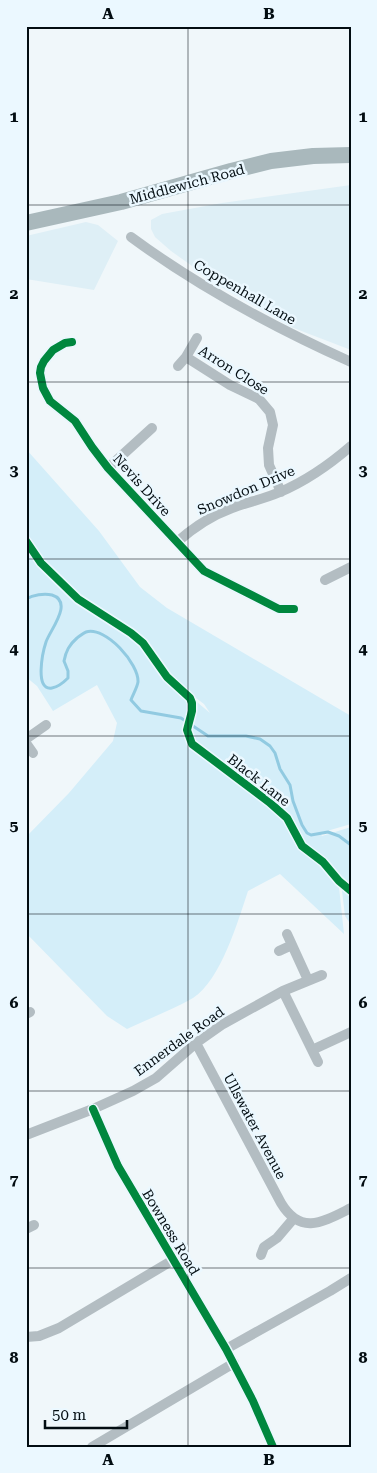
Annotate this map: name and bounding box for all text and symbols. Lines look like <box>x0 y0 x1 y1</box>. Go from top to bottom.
text: A <box>102 4 114 23</box>
text: B <box>263 4 275 23</box>
text: 1 <box>10 107 19 126</box>
text: 1 <box>359 107 368 126</box>
street label: Middlewich Road <box>128 161 246 207</box>
street label: Coppenhall Lane <box>191 256 299 328</box>
text: 2 <box>10 284 19 303</box>
text: 2 <box>359 284 368 303</box>
street label: Arron Close <box>196 342 272 398</box>
street label: Nevis Drive <box>110 451 174 520</box>
text: 3 <box>10 461 19 480</box>
text: 3 <box>359 461 368 480</box>
street label: Snowdon Drive <box>195 462 297 518</box>
text: 4 <box>10 639 19 658</box>
text: 4 <box>359 639 368 658</box>
street label: Black Lane <box>225 751 294 809</box>
text: 5 <box>10 816 19 835</box>
text: 5 <box>359 816 368 835</box>
text: 6 <box>10 993 19 1012</box>
text: 6 <box>359 993 368 1012</box>
street label: Ennerdale Road <box>131 1003 227 1079</box>
street label: Ullswater Avenue <box>220 1070 290 1182</box>
text: 7 <box>10 1170 19 1189</box>
text: 7 <box>359 1170 368 1189</box>
street label: Bowness Road <box>139 1186 203 1278</box>
text: 8 <box>10 1348 19 1367</box>
text: 8 <box>359 1348 368 1367</box>
scale bar <box>45 1398 128 1430</box>
text: 50 m <box>52 1406 87 1424</box>
text: A <box>102 1450 114 1469</box>
text: B <box>263 1450 275 1469</box>

